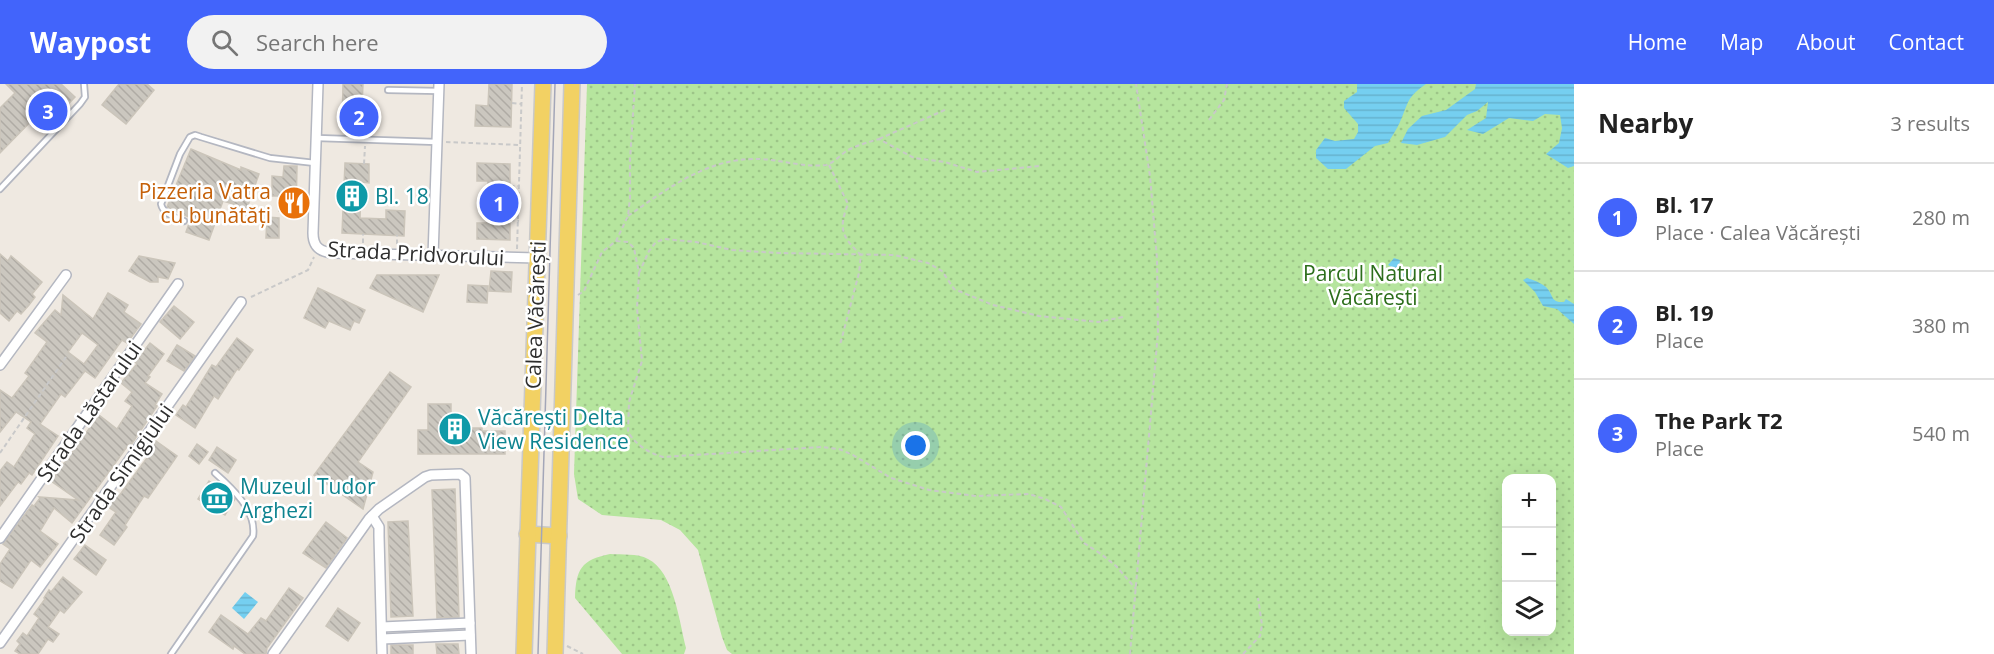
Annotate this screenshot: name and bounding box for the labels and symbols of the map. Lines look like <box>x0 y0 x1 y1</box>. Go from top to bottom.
pin: 3 <box>28 88 68 134</box>
pin: 2 <box>340 94 378 140</box>
place label: Pizzeria Vatra cu bunătăți <box>139 177 271 229</box>
building icon: Bl. 18 <box>334 178 370 214</box>
pin: 1 <box>480 180 518 226</box>
place label: Bl. 18 <box>375 182 429 210</box>
restaurant icon: Pizzeria Vatra cu bunătăți <box>276 185 312 221</box>
street label: Strada Pridvorului <box>327 234 505 272</box>
street label: Calea Văcărești <box>518 240 552 390</box>
park label: Parcul Natural Văcărești <box>1303 259 1443 311</box>
street label: Strada Lăstarului <box>30 335 148 487</box>
street label: Strada Simigiului <box>63 398 179 548</box>
place label: Văcărești Delta View Residence <box>478 403 629 455</box>
building icon: Văcărești Delta View Residence <box>437 411 473 447</box>
your location <box>901 431 930 460</box>
place label: Muzeul Tudor Arghezi <box>240 472 376 524</box>
museum icon: Muzeul Tudor Arghezi <box>199 480 235 516</box>

